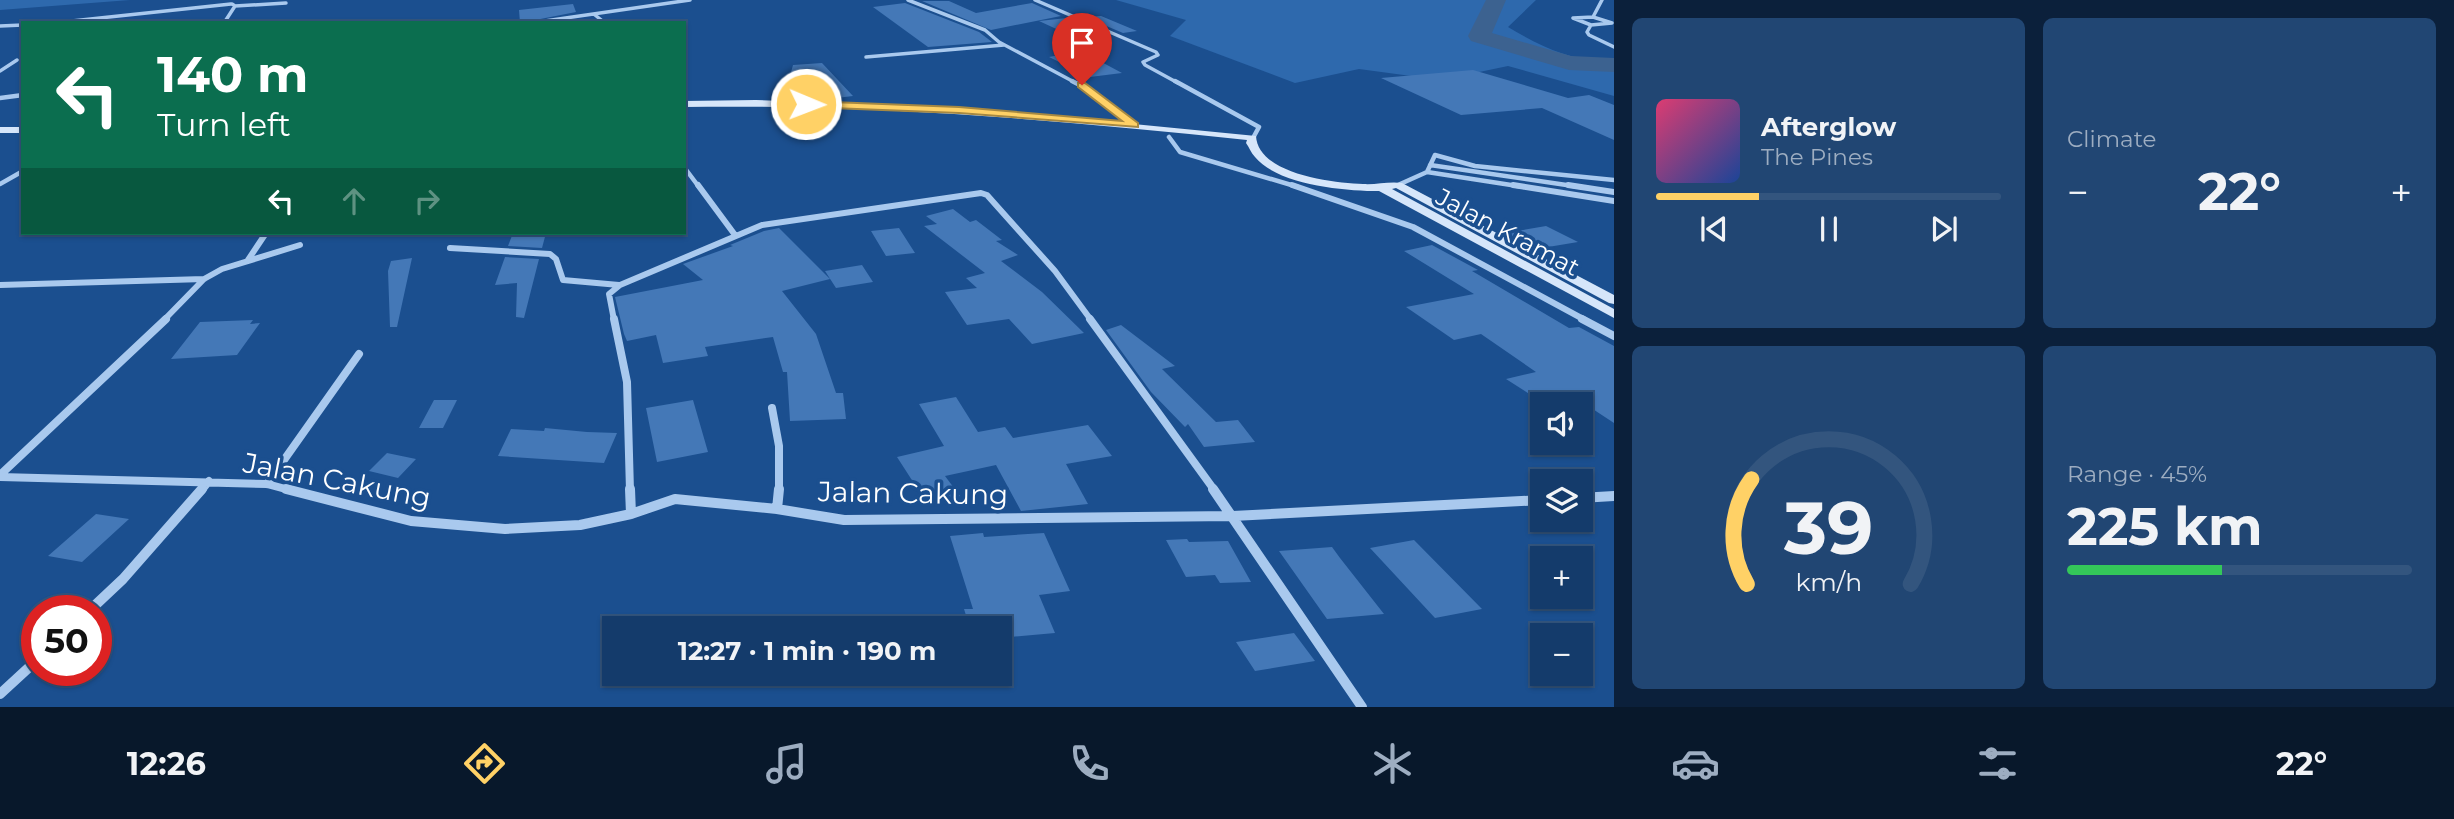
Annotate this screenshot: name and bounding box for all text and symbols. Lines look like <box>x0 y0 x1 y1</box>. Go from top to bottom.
pin <box>1052 13 1112 85</box>
icon: arrive <box>1063 24 1101 62</box>
text: 140 m <box>157 45 309 104</box>
icon: left <box>42 49 133 140</box>
position arrow <box>769 67 843 141</box>
text: Turn left <box>157 105 291 144</box>
text: Afterglow <box>1761 111 1896 143</box>
text: Climate <box>2067 125 2156 153</box>
text: The Pines <box>1761 143 1873 171</box>
text: 22° <box>2198 160 2281 223</box>
text: − <box>2067 169 2089 216</box>
text: + <box>2390 169 2412 216</box>
icon: left <box>262 182 300 220</box>
icon: ahead <box>335 182 373 220</box>
icon: right <box>408 182 446 220</box>
street label: Jalan Kramat <box>1430 182 1585 282</box>
icon: previous <box>1695 210 1733 248</box>
icon: pause <box>1810 210 1848 248</box>
icon: next <box>1925 210 1963 248</box>
map controls <box>1530 392 1593 686</box>
button: sound <box>1530 392 1593 455</box>
street label: Jalan Cakung <box>239 445 434 515</box>
text: Range · 45% <box>2067 460 2207 488</box>
button: layers <box>1530 469 1593 532</box>
street label: Jalan Cakung <box>817 474 1008 512</box>
text: 39 <box>1783 484 1873 572</box>
text: 225 km <box>2067 495 2262 558</box>
button: + <box>1530 546 1593 609</box>
text: km/h <box>1795 566 1862 596</box>
speed limit sign: 50 <box>21 595 112 686</box>
button: − <box>1530 623 1593 686</box>
text: 12:27 · 1 min · 190 m <box>678 635 936 667</box>
icon: directions <box>460 739 509 788</box>
icon: music <box>762 739 811 788</box>
icon: phone <box>1065 739 1114 788</box>
icon: climate <box>1368 739 1417 788</box>
icon: car <box>1671 739 1720 788</box>
icon: filters <box>1973 739 2022 788</box>
text: 12:26 <box>127 744 206 783</box>
text: 22° <box>2276 744 2327 783</box>

